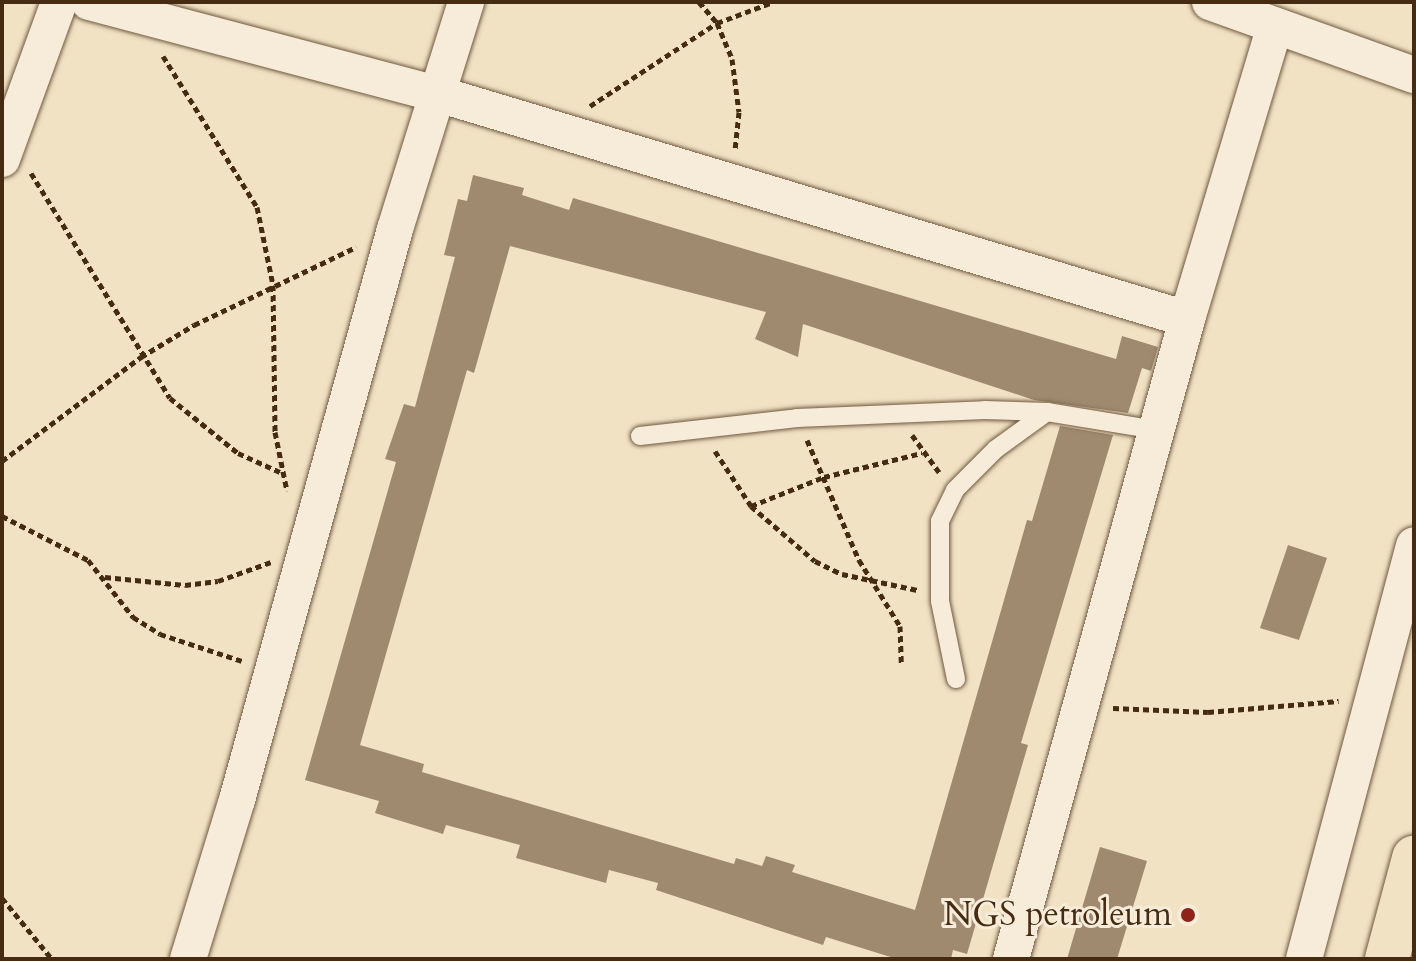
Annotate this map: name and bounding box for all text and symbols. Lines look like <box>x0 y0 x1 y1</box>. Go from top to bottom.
place label: NGS petroleum <box>943 895 1172 935</box>
marker: NGS petroleum <box>1179 906 1197 924</box>

